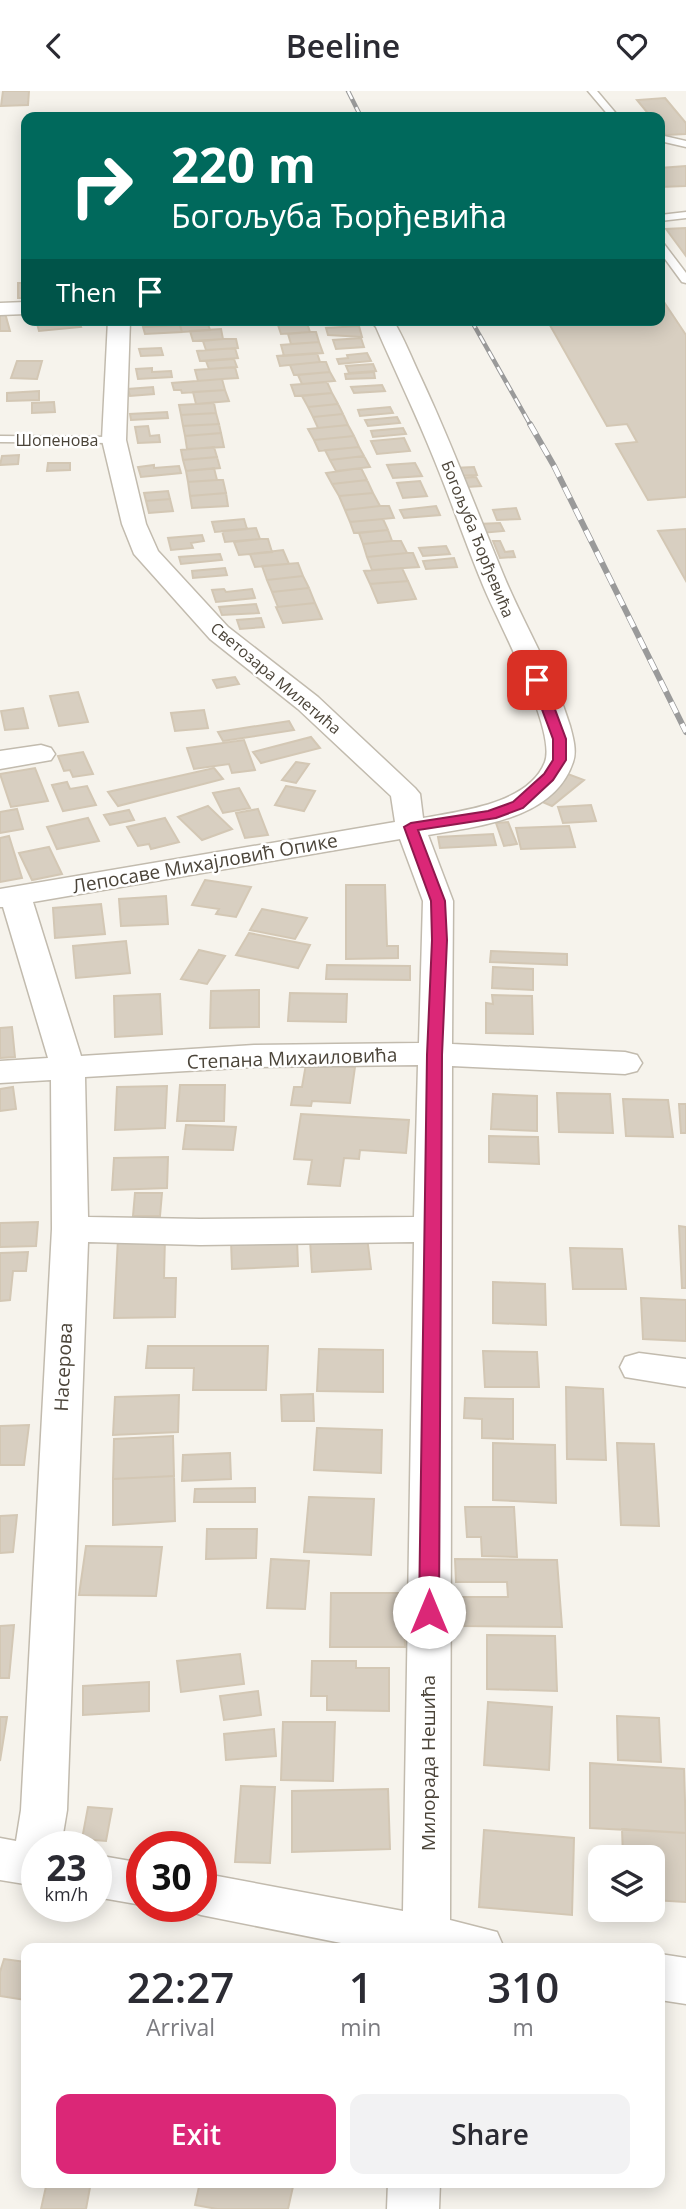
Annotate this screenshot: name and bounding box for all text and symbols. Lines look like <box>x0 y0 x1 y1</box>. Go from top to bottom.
text: Beeline <box>286 24 400 67</box>
icon: back <box>35 27 73 65</box>
icon: heart <box>613 27 651 65</box>
text: 220 m <box>171 131 316 197</box>
icon: right <box>56 140 147 231</box>
text: Богољуба Ђорђевића <box>171 194 507 237</box>
icon: arrive <box>131 273 169 311</box>
text: Then <box>56 274 117 310</box>
street label: Шопенова <box>16 429 98 451</box>
street label: Богољуба Ђорђевића <box>436 457 520 621</box>
street label: Светозара Милетића <box>206 617 346 739</box>
pin <box>507 650 567 710</box>
icon: arrive <box>518 661 556 699</box>
street label: Лепосаве Михајловић Опике <box>70 827 340 899</box>
street label: Степана Михаиловића <box>186 1041 398 1075</box>
street label: Насерова <box>48 1322 78 1412</box>
position arrow <box>392 1575 466 1649</box>
street label: Милорада Нешића <box>415 1675 441 1851</box>
speed limit sign: 30 <box>126 1831 217 1922</box>
text: 23 <box>46 1844 87 1891</box>
map controls <box>588 1845 665 1922</box>
button: layers <box>588 1845 665 1922</box>
text: km/h <box>45 1882 88 1906</box>
text: 22:27 <box>127 1958 234 2015</box>
text: 1 <box>349 1958 373 2015</box>
text: 310 <box>487 1958 559 2015</box>
text: Arrival <box>146 2011 215 2043</box>
text: min <box>340 2011 381 2043</box>
text: m <box>513 2011 534 2043</box>
button: Exit <box>56 2094 336 2174</box>
button: Share <box>350 2094 630 2174</box>

